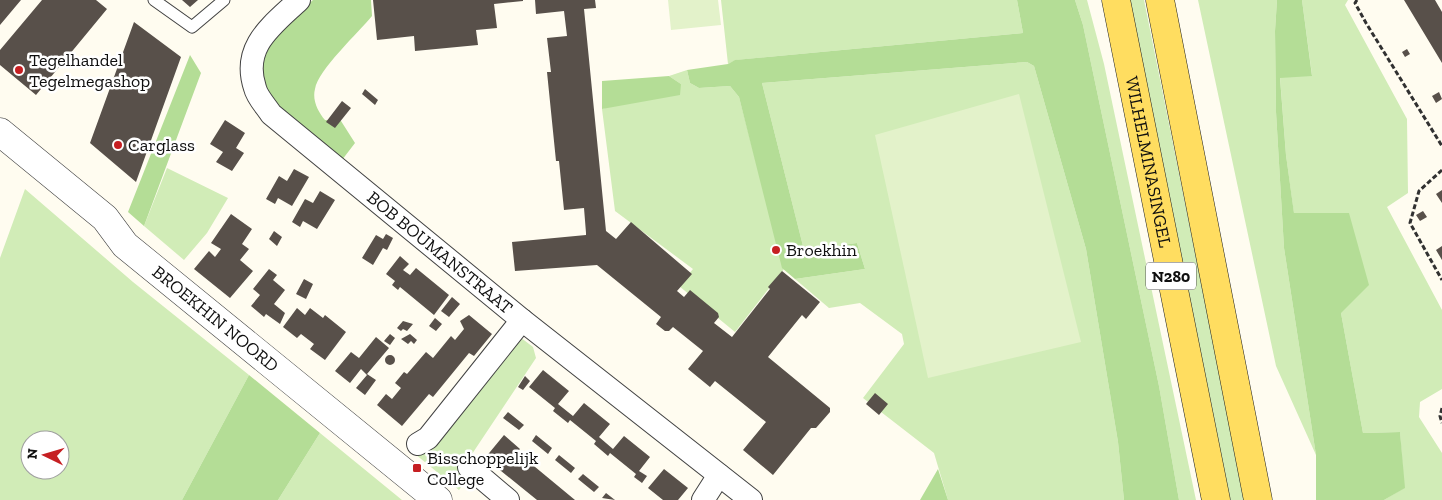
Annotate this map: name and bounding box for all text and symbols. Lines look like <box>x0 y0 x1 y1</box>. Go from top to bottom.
place label: Tegelhandel Tegelmegashop <box>29 49 150 92</box>
marker: Tegelhandel Tegelmegashop <box>13 64 25 76</box>
street label: WILHELMINASINGEL <box>1121 74 1176 249</box>
place label: Carglass <box>128 134 195 156</box>
marker: Carglass <box>112 139 124 151</box>
street label: BOB BOUMANSTRAAT <box>363 186 517 319</box>
place label: Broekhin <box>786 239 858 261</box>
marker: Broekhin <box>770 244 782 256</box>
street label: BROEKHIN NOORD <box>148 261 283 377</box>
road number: N280 <box>1146 262 1196 290</box>
north arrow <box>20 430 70 480</box>
place label: Bisschoppelijk College <box>427 447 539 490</box>
text: N <box>24 448 42 460</box>
marker: Bisschoppelijk College <box>411 462 423 474</box>

